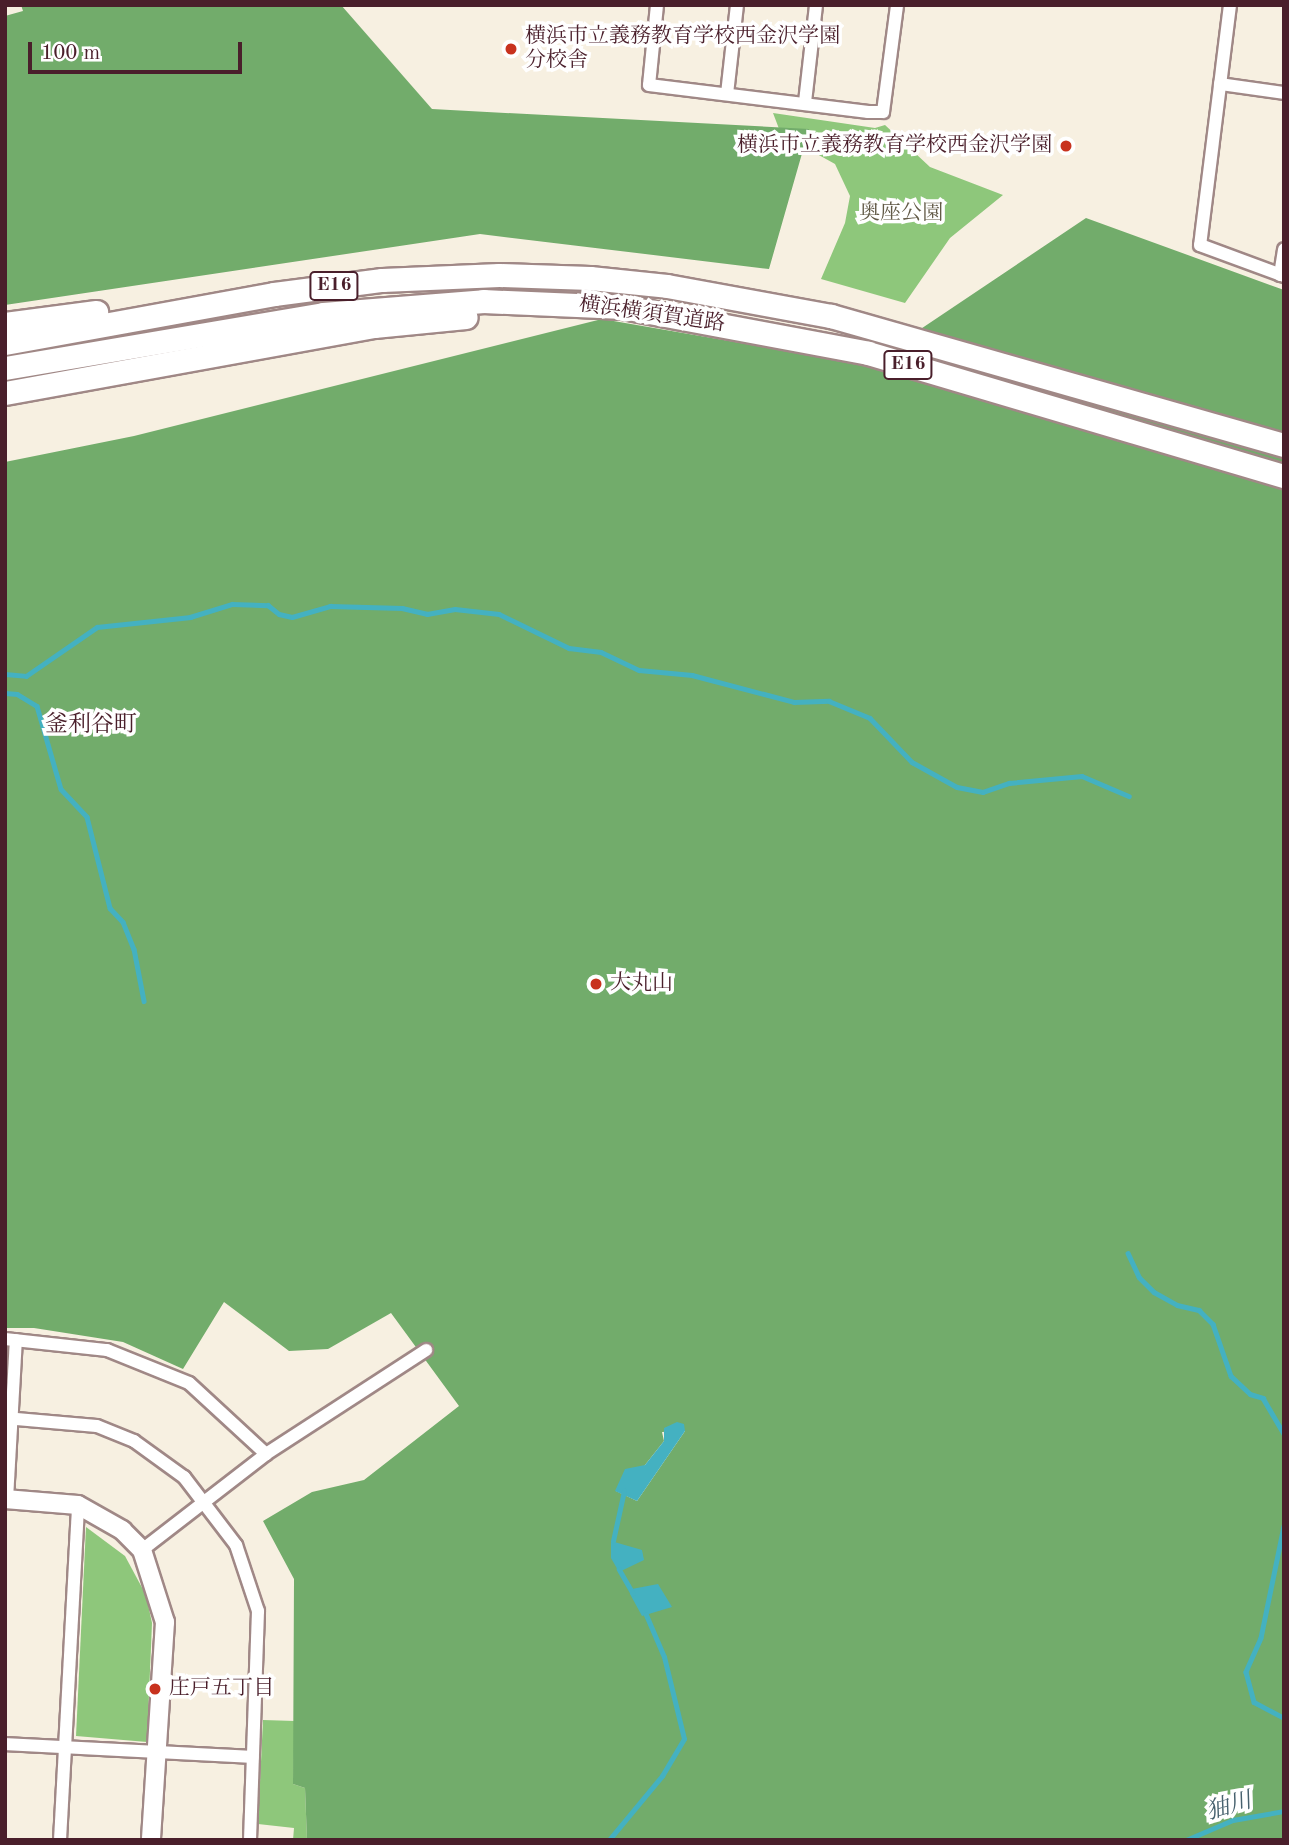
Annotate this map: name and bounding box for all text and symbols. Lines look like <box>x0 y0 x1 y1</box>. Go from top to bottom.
place label: 横浜市立義務教育学校西金沢学園 分校舎 <box>525 24 840 74</box>
scale bar <box>32 28 245 72</box>
marker: 横浜市立義務教育学校西金沢学園 分校舎 <box>503 41 519 57</box>
text: 100 m <box>41 43 100 64</box>
place label: 横浜市立義務教育学校西金沢学園 <box>737 133 1052 159</box>
marker: 横浜市立義務教育学校西金沢学園 <box>1058 138 1074 154</box>
park label: 奥座公園 <box>859 201 943 227</box>
road number: E16 <box>308 270 360 302</box>
street label: 横浜横須賀道路 <box>577 292 727 338</box>
road number: E16 <box>882 350 934 380</box>
district label: 釜利谷町 <box>45 711 137 739</box>
place label: 大丸山 <box>610 971 673 997</box>
marker: 大丸山 <box>588 976 604 992</box>
place label: 庄戸五丁目 <box>169 1676 274 1702</box>
marker: 庄戸五丁目 <box>147 1681 163 1697</box>
water label: 㹨川 <box>1203 1787 1255 1827</box>

